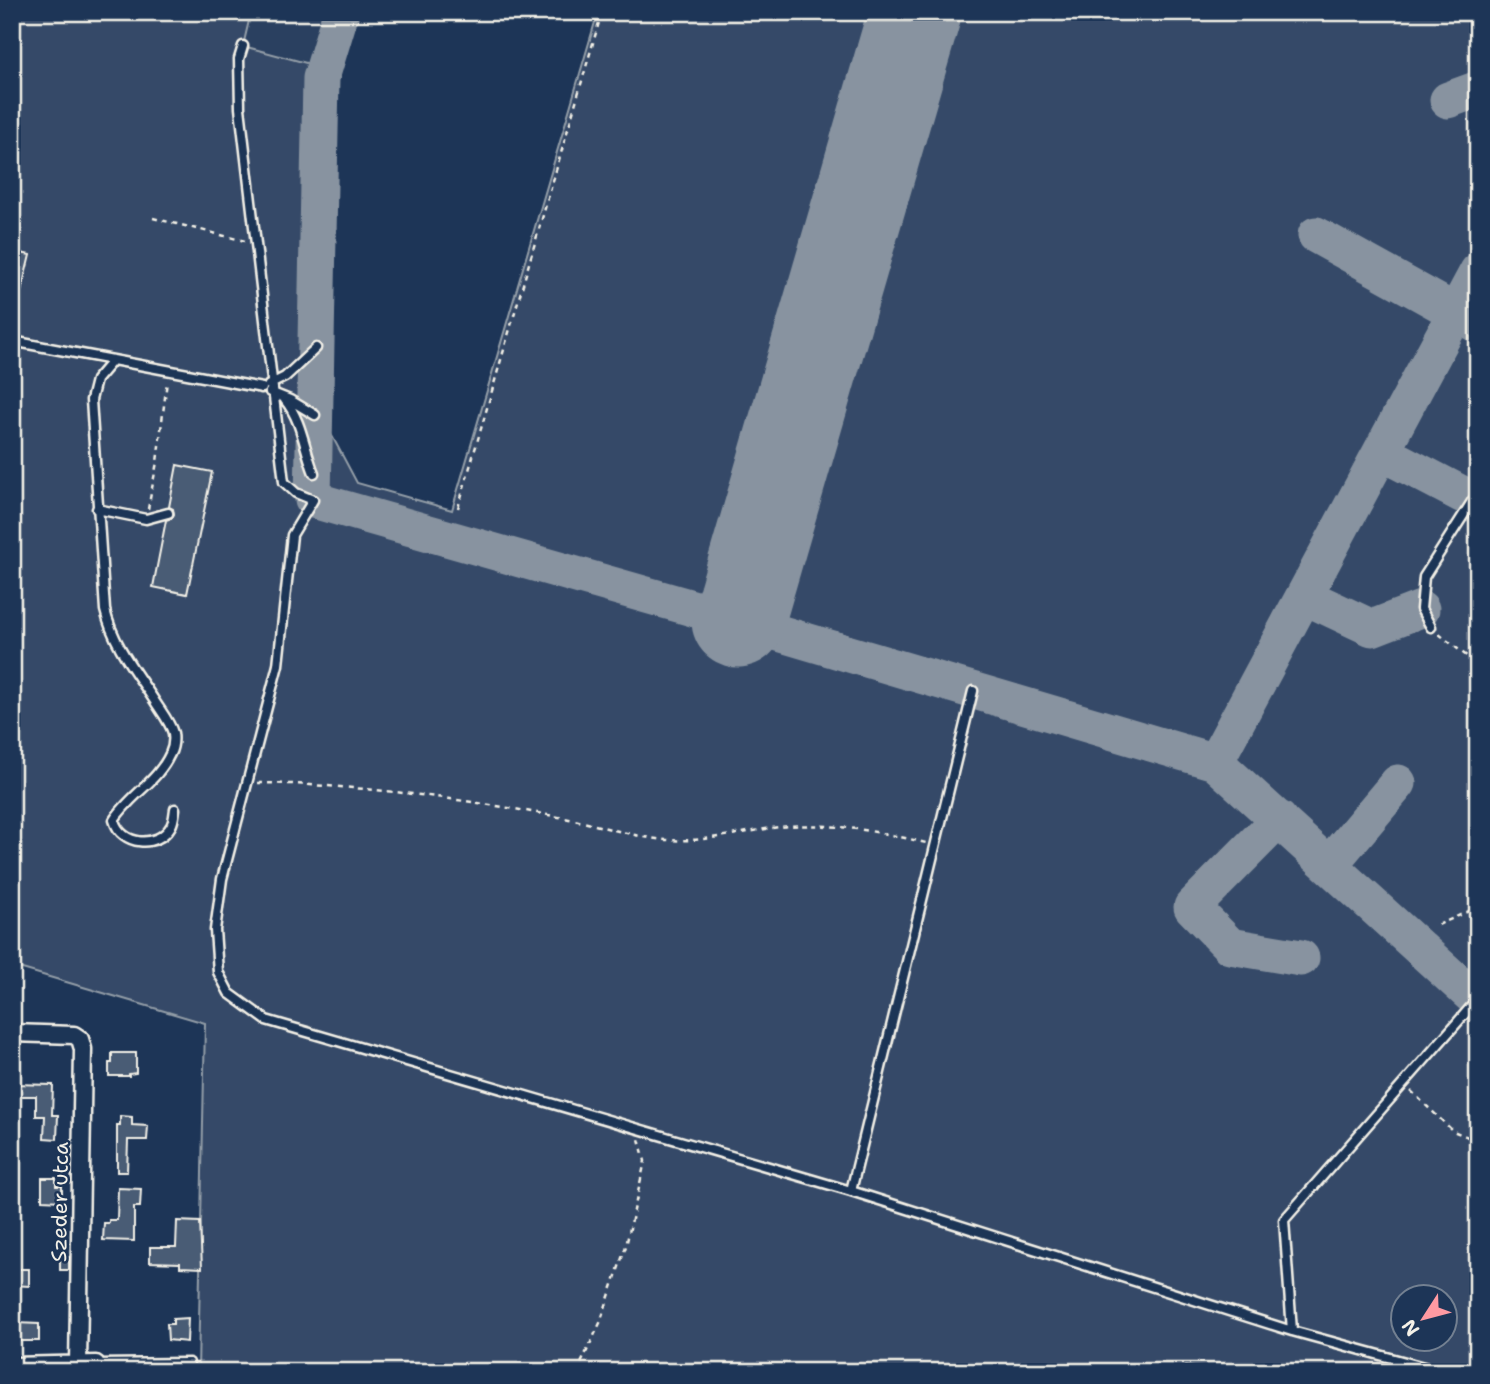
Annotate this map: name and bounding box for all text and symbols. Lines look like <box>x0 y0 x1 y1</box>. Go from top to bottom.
street label: Szeder utca <box>45 1142 75 1262</box>
north arrow <box>1388 1282 1458 1352</box>
text: N <box>1396 1314 1425 1341</box>

